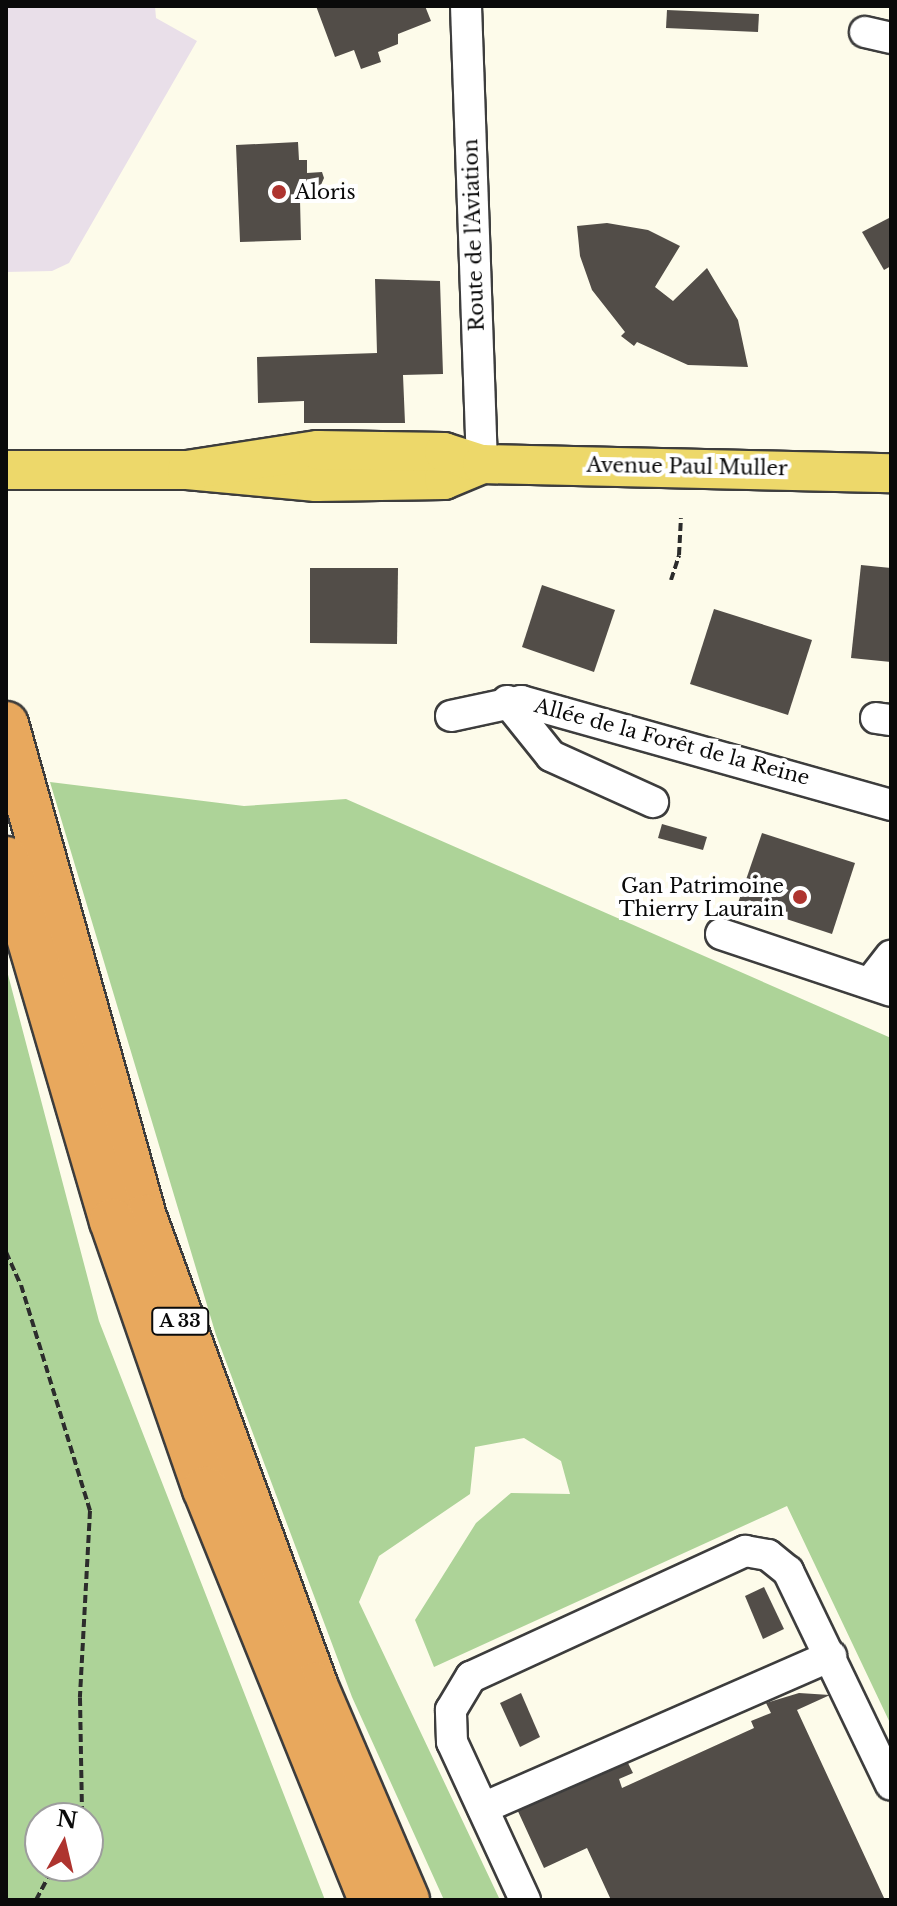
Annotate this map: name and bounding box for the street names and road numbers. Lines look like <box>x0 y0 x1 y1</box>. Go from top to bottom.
street label: Route de l'Aviation <box>459 138 489 332</box>
street label: Avenue Paul Muller <box>586 453 788 481</box>
street label: Allée de la Forêt de la Reine <box>532 694 812 790</box>
road number: A 33 <box>150 1307 210 1335</box>

